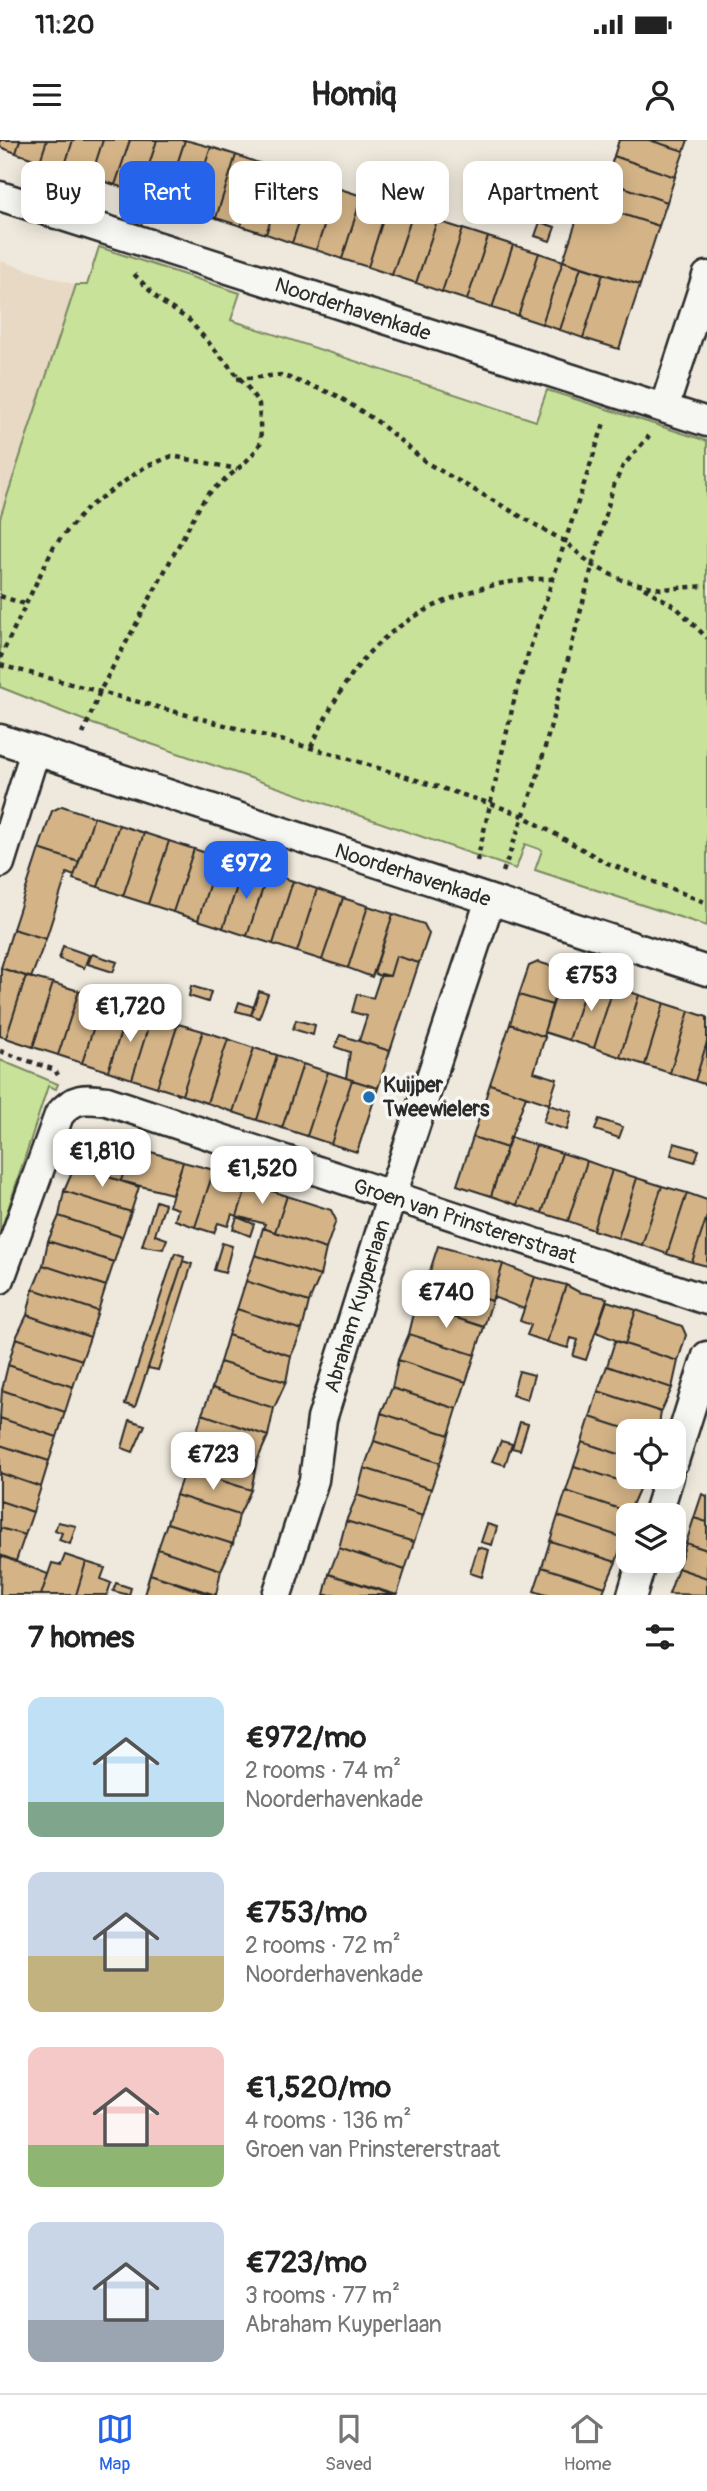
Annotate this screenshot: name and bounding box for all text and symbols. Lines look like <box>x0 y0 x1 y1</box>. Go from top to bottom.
text: 11:20 <box>35 9 95 41</box>
text: Homiq <box>311 75 396 115</box>
icon: menu <box>28 76 66 114</box>
icon: person <box>641 76 679 114</box>
chip: Buy <box>21 161 105 224</box>
chip: Rent <box>119 161 215 224</box>
chip: Filters <box>229 161 342 224</box>
chip: New <box>356 161 449 224</box>
chip: Apartment <box>463 161 623 224</box>
street label: Noorderhavenkade <box>271 272 435 348</box>
street label: Noorderhavenkade <box>331 838 495 914</box>
pin: €972 <box>205 842 287 901</box>
text: €972 <box>220 849 272 878</box>
pin: €753 <box>550 954 632 1013</box>
text: €753 <box>565 961 617 990</box>
pin: €1,720 <box>73 984 187 1044</box>
text: €1,720 <box>95 992 165 1021</box>
place label: Kuijper Tweewielers <box>382 1072 490 1123</box>
marker: Kuijper Tweewielers <box>361 1089 377 1105</box>
pin: €1,810 <box>45 1130 159 1189</box>
text: €1,810 <box>69 1137 135 1166</box>
pin: €1,520 <box>205 1146 319 1206</box>
text: €1,520 <box>226 1154 298 1183</box>
street label: Groen van Prinstererstraat <box>350 1173 580 1271</box>
street label: Abraham Kuyperlaan <box>318 1216 397 1396</box>
pin: €740 <box>405 1270 487 1330</box>
text: €740 <box>418 1278 474 1307</box>
map controls <box>616 1419 686 1573</box>
button: locate <box>616 1419 686 1489</box>
pin: €723 <box>172 1432 254 1492</box>
text: €723 <box>187 1440 239 1469</box>
button: layers <box>616 1503 686 1573</box>
icon: filters <box>641 1618 679 1656</box>
text: 7 homes <box>28 1619 135 1656</box>
text: €972/mo <box>245 1719 366 1756</box>
icon: home <box>84 1725 168 1809</box>
text: 2 rooms · 74 m² <box>245 1756 401 1785</box>
text: Noorderhavenkade <box>245 1785 423 1814</box>
text: €753/mo <box>245 1894 367 1931</box>
icon: home <box>84 1900 168 1984</box>
text: 2 rooms · 72 m² <box>245 1931 401 1960</box>
text: Noorderhavenkade <box>245 1960 423 1989</box>
text: €1,520/mo <box>245 2069 391 2106</box>
icon: home <box>84 2075 168 2159</box>
text: 4 rooms · 136 m² <box>245 2106 411 2135</box>
text: Groen van Prinstererstraat <box>245 2135 500 2164</box>
text: €723/mo <box>245 2244 367 2281</box>
icon: home <box>84 2250 168 2334</box>
text: 3 rooms · 77 m² <box>245 2281 400 2310</box>
text: Abraham Kuyperlaan <box>245 2310 442 2339</box>
tab: Map <box>96 2410 134 2476</box>
tab: Saved <box>325 2410 372 2476</box>
tab: Home <box>563 2410 611 2476</box>

